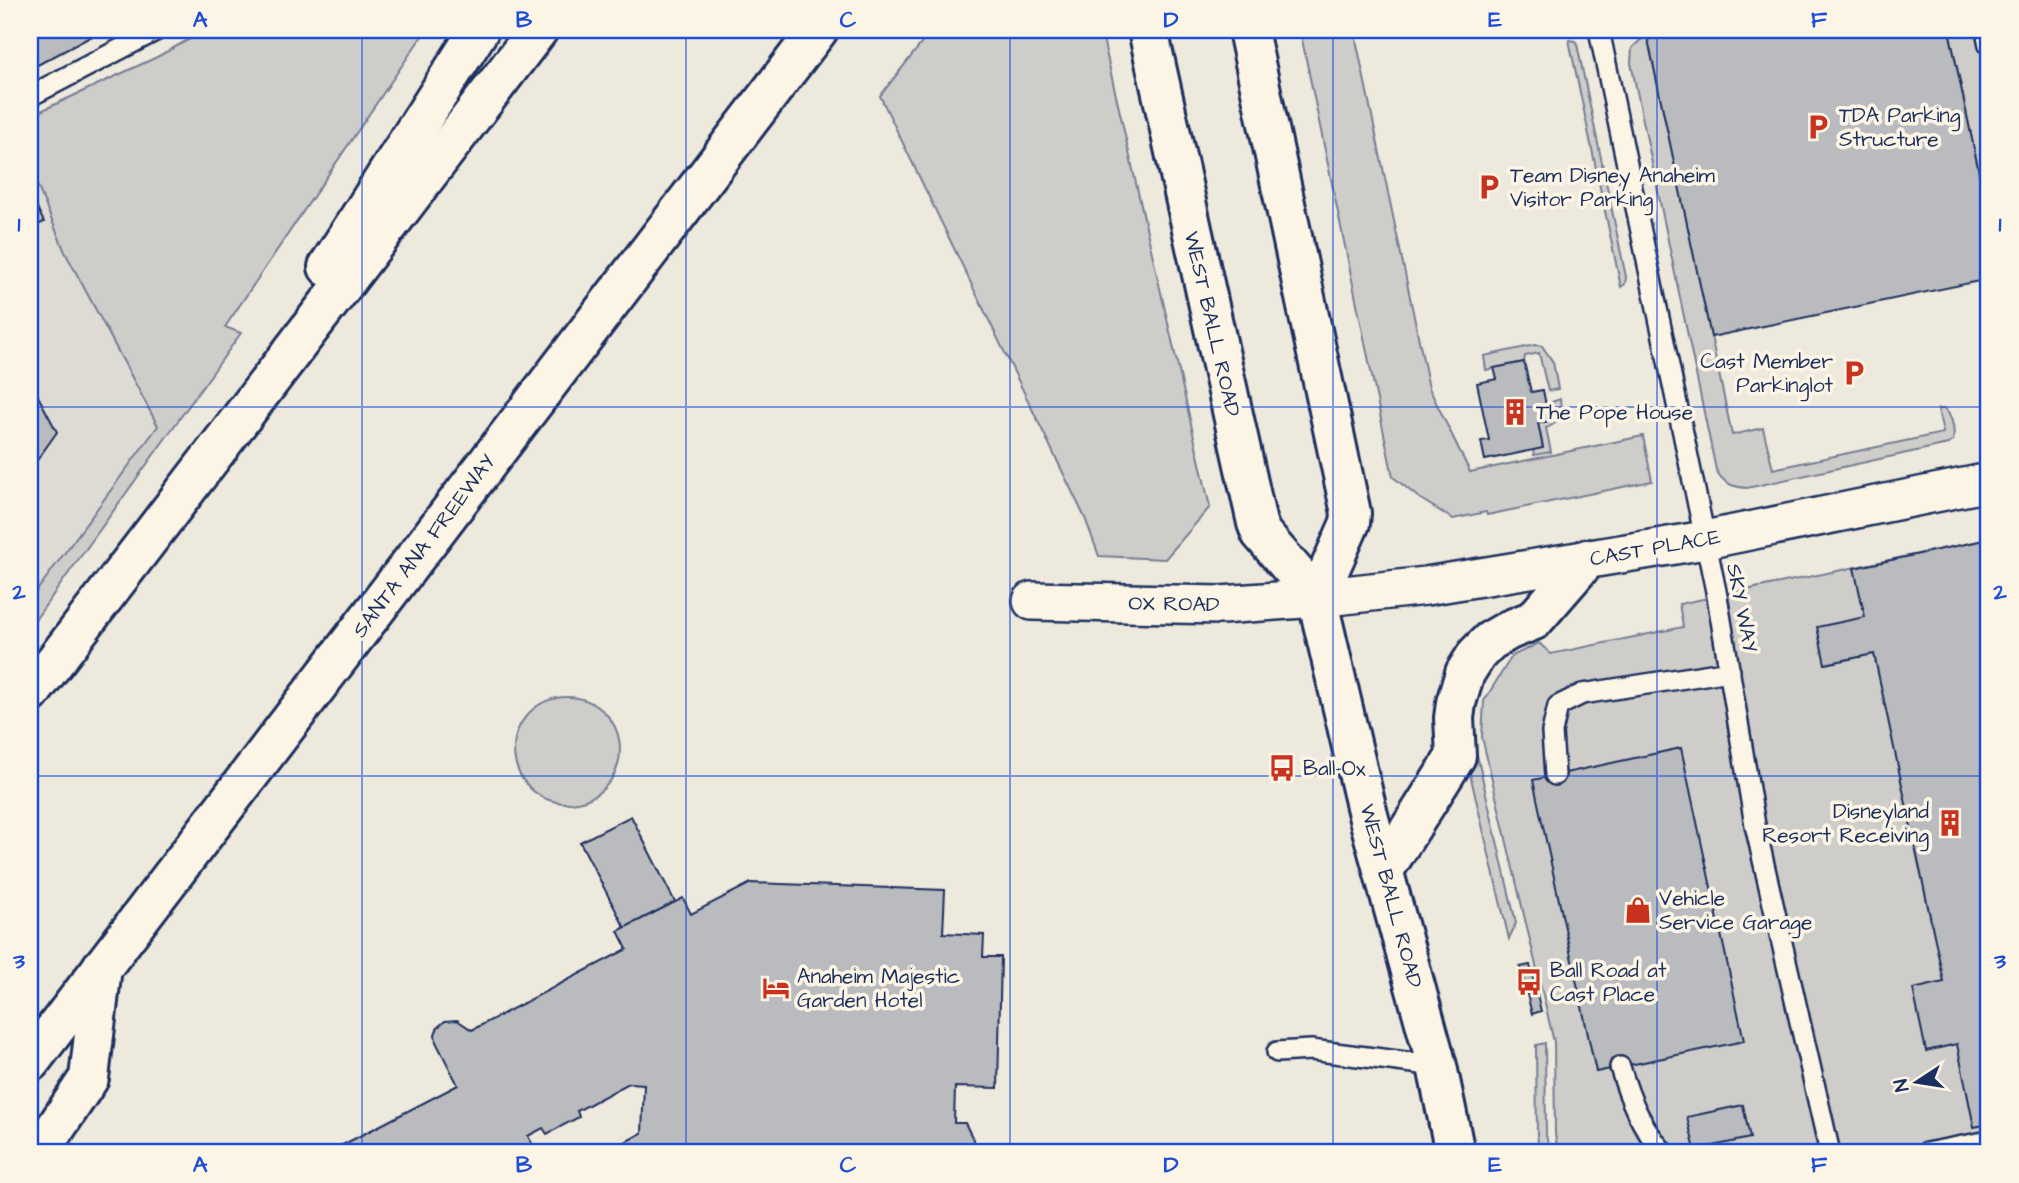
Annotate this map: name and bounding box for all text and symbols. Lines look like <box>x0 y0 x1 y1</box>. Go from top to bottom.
text: A <box>193 4 208 36</box>
text: B <box>516 4 533 36</box>
text: C <box>840 4 857 36</box>
text: D <box>1164 4 1179 36</box>
text: E <box>1488 4 1502 36</box>
text: F <box>1811 4 1828 36</box>
place label: TDA Parking Structure <box>1839 101 1961 154</box>
parking icon: TDA Parking Structure <box>1803 112 1833 142</box>
place label: Team Disney Anaheim Visitor Parking <box>1510 161 1716 216</box>
parking icon: Team Disney Anaheim Visitor Parking <box>1474 172 1504 202</box>
text: 1 <box>18 208 21 240</box>
text: 1 <box>1999 208 2002 240</box>
street label: WEST BALL ROAD <box>1177 229 1247 420</box>
place label: Cast Member Parkinglot <box>1700 347 1833 402</box>
parking icon: Cast Member Parkinglot <box>1839 358 1869 388</box>
building icon: The Pope House <box>1500 397 1530 427</box>
place label: The Pope House <box>1536 398 1693 428</box>
street label: SANTA ANA FREEWAY <box>346 448 502 644</box>
street label: CAST PLACE <box>1587 522 1723 574</box>
street label: SKY WAY <box>1719 561 1765 655</box>
text: 2 <box>11 576 26 608</box>
text: 2 <box>1992 576 2007 608</box>
street label: OX ROAD <box>1128 589 1220 619</box>
bus stop icon: Ball-Ox <box>1267 753 1297 783</box>
place label: Ball-Ox <box>1303 754 1366 783</box>
place label: Disneyland Resort Receiving <box>1762 797 1929 852</box>
street label: WEST BALL ROAD <box>1353 801 1430 991</box>
building icon: Disneyland Resort Receiving <box>1935 808 1965 838</box>
place label: Vehicle Service Garage <box>1659 884 1812 939</box>
shop icon: Vehicle Service Garage <box>1623 895 1653 925</box>
text: 3 <box>12 945 25 977</box>
text: 3 <box>1993 945 2006 977</box>
place label: Ball Road at Cast Place <box>1550 956 1667 1009</box>
place label: Anaheim Majestic Garden Hotel <box>797 962 960 1015</box>
bus stop icon: Ball Road at Cast Place <box>1514 967 1544 997</box>
hotel icon: Anaheim Majestic Garden Hotel <box>761 973 791 1003</box>
north arrow <box>1882 1046 1952 1116</box>
text: N <box>1887 1077 1916 1094</box>
text: A <box>193 1149 208 1181</box>
text: B <box>516 1149 533 1181</box>
text: C <box>840 1149 857 1181</box>
text: D <box>1164 1149 1179 1181</box>
text: E <box>1488 1149 1502 1181</box>
text: F <box>1811 1149 1828 1181</box>

